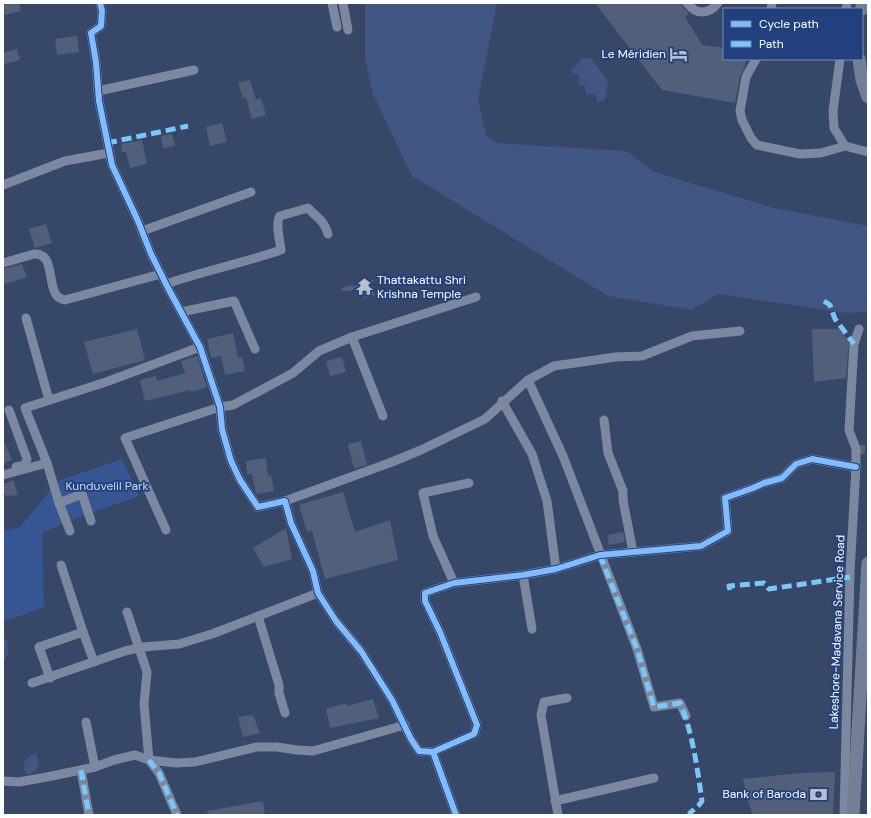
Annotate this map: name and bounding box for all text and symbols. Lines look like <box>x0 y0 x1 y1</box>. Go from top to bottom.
legend <box>723 8 863 60</box>
text: Cycle path <box>759 16 819 32</box>
text: Path <box>759 36 784 52</box>
hotel icon: Le Méridien <box>669 44 689 64</box>
place label: Le Méridien <box>602 46 666 62</box>
place label: Thattakattu Shri Krishna Temple <box>377 272 466 302</box>
temple icon: Thattakattu Shri Krishna Temple <box>354 277 374 297</box>
park label: Kunduvelil Park <box>66 478 148 494</box>
street label: Lakeshore-Madavana Service Road <box>826 534 848 730</box>
bank icon: Bank of Baroda <box>809 784 829 804</box>
place label: Bank of Baroda <box>723 786 806 802</box>

